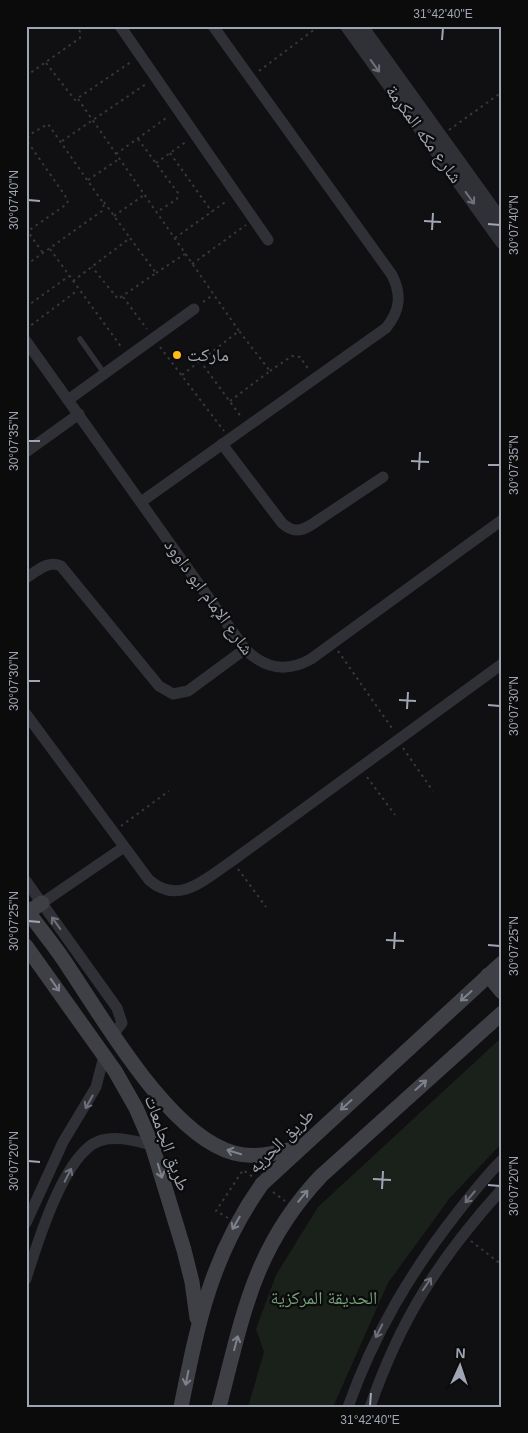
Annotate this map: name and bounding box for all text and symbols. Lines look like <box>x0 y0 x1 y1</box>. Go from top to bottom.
text: 31°42'40"E <box>413 7 473 21</box>
one-way arrow <box>370 59 381 72</box>
street label: شارع مكه المكرمة <box>381 81 466 187</box>
text: 30°07'40"N <box>7 170 21 230</box>
one-way arrow <box>465 191 475 205</box>
text: 30°07'40"N <box>507 195 521 255</box>
place label: ماركت <box>187 345 229 365</box>
marker: ماركت <box>171 349 183 361</box>
text: 30°07'35"N <box>7 411 21 471</box>
text: 30°07'35"N <box>507 435 521 495</box>
street label: شارع الإمام ابو داوود <box>159 535 258 660</box>
text: 30°07'30"N <box>7 651 21 711</box>
text: 30°07'30"N <box>507 676 521 736</box>
text: 30°07'25"N <box>7 891 21 951</box>
one-way arrow <box>51 916 61 930</box>
text: 30°07'25"N <box>507 916 521 976</box>
one-way arrow <box>50 978 60 992</box>
one-way arrow <box>459 990 472 1001</box>
one-way arrow <box>415 1080 428 1091</box>
street label: طريق الجامعات <box>139 1092 194 1194</box>
one-way arrow <box>83 1094 93 1108</box>
one-way arrow <box>339 1099 352 1111</box>
street label: طريق الحريه <box>244 1105 319 1178</box>
text: 30°07'20"N <box>7 1131 21 1191</box>
one-way arrow <box>226 1146 242 1156</box>
text: 30°07'20"N <box>507 1156 521 1216</box>
one-way arrow <box>155 1163 165 1179</box>
one-way arrow <box>64 1168 73 1183</box>
one-way arrow <box>297 1190 308 1203</box>
one-way arrow <box>464 1191 475 1204</box>
one-way arrow <box>231 1216 241 1231</box>
one-way arrow <box>422 1277 432 1291</box>
park label: الحديقة المركزية <box>271 1288 377 1308</box>
one-way arrow <box>374 1324 384 1339</box>
one-way arrow <box>232 1335 241 1351</box>
north arrow <box>436 1340 486 1390</box>
text: N <box>455 1345 466 1361</box>
one-way arrow <box>182 1369 191 1385</box>
text: 31°42'40"E <box>340 1413 400 1427</box>

